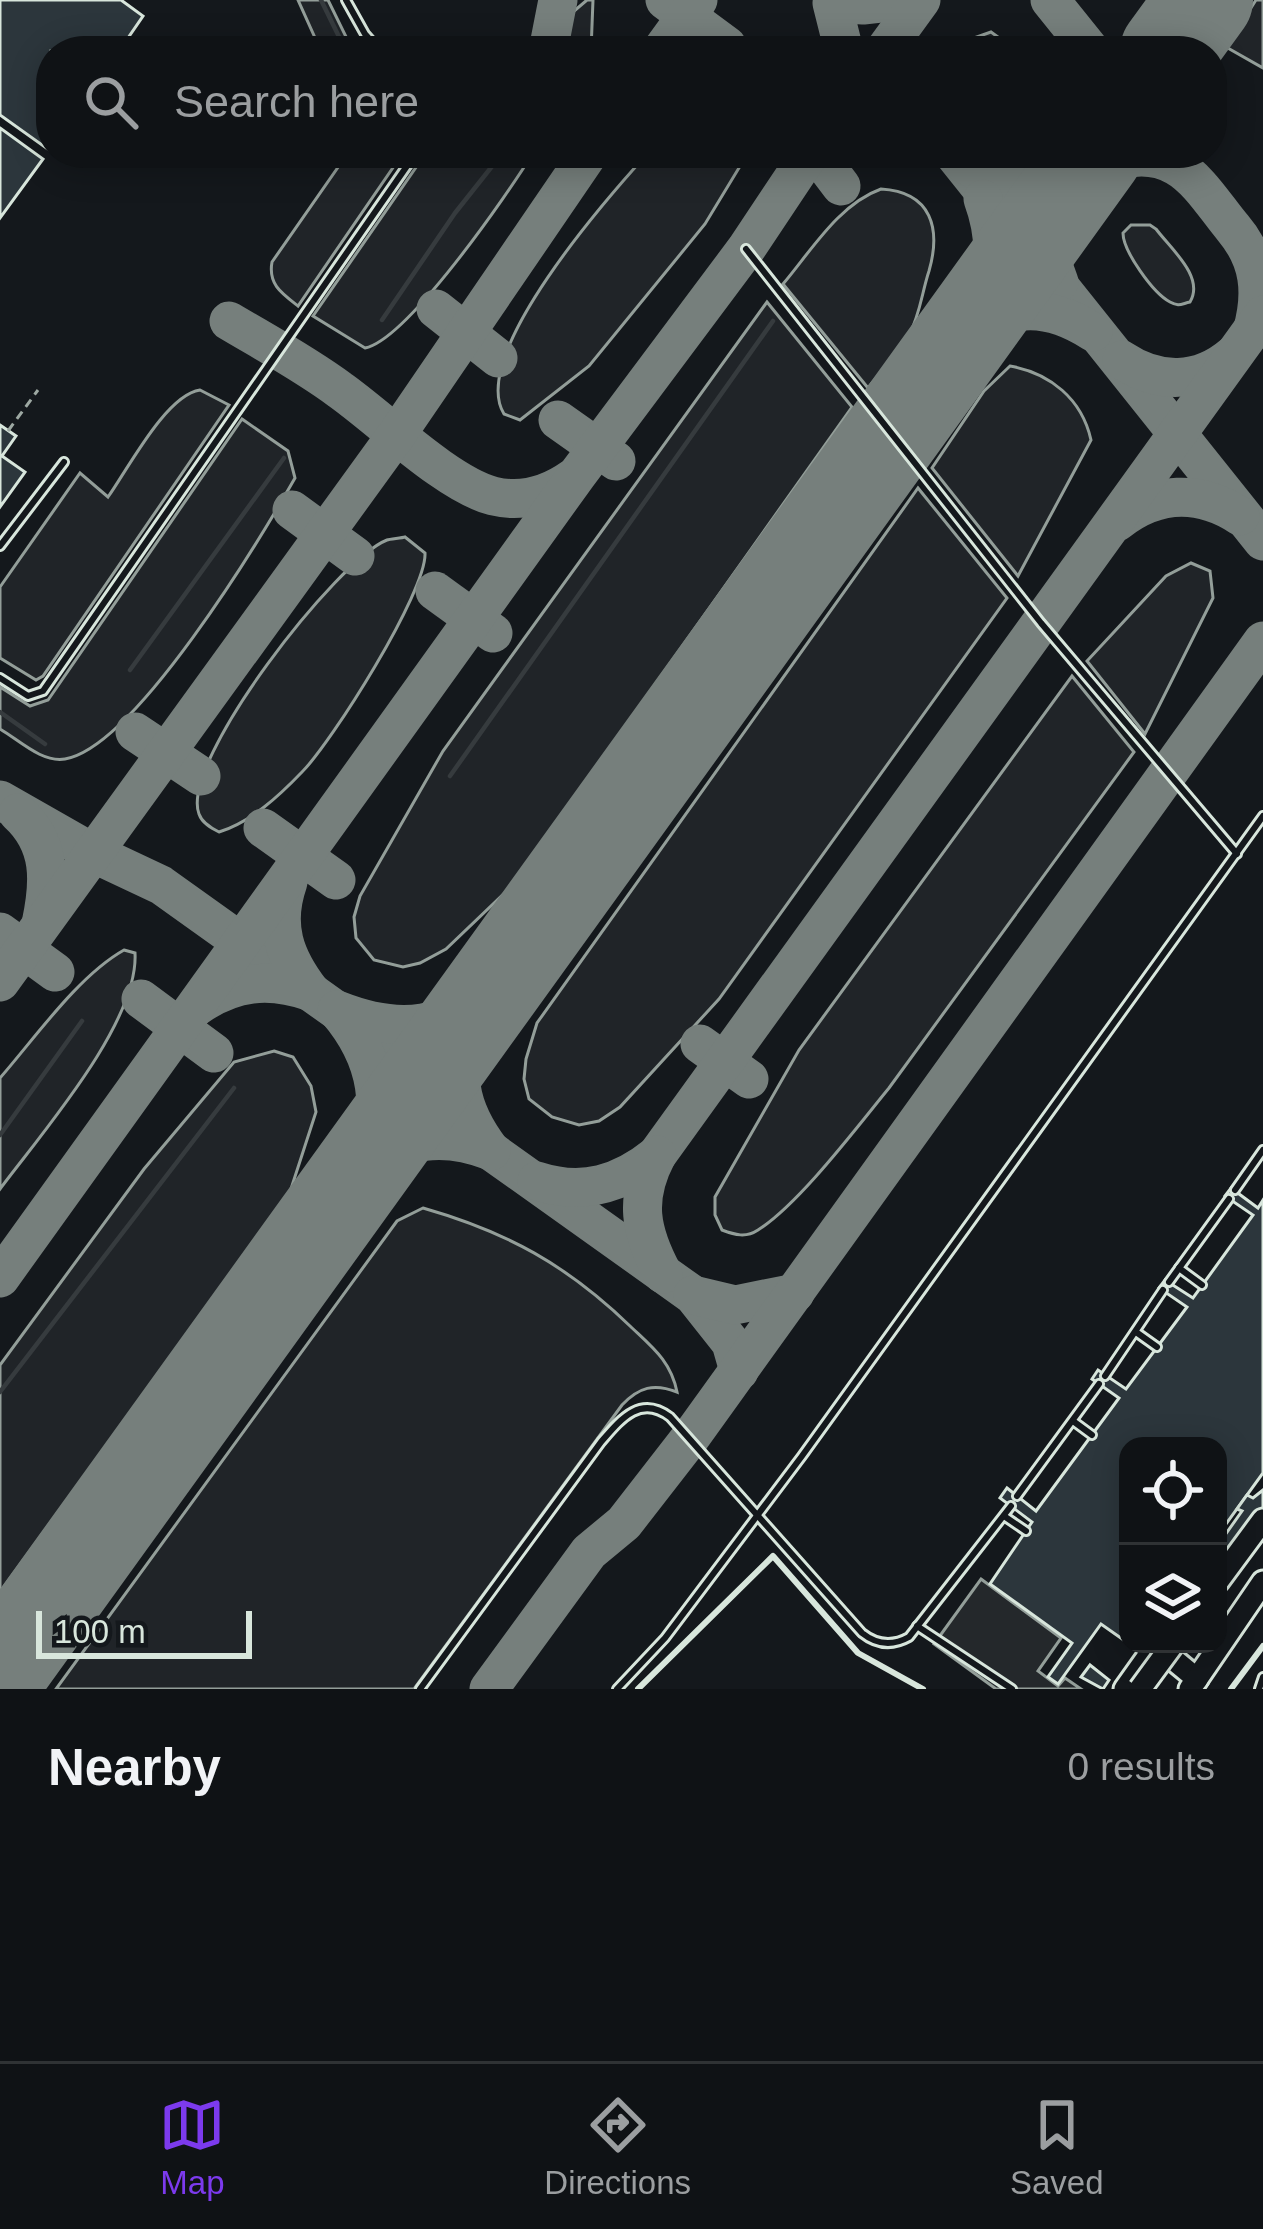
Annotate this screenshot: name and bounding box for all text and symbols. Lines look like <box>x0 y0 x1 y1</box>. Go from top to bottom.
search box <box>36 36 1227 168</box>
icon: search <box>78 69 144 135</box>
text: Search here <box>174 76 419 127</box>
map controls <box>1119 1437 1227 1653</box>
button: locate <box>1119 1437 1227 1545</box>
button: layers <box>1119 1545 1227 1653</box>
scale bar <box>36 1605 252 1658</box>
text: 100 m <box>54 1613 146 1650</box>
text: Nearby <box>48 1739 221 1796</box>
text: 0 results <box>1068 1745 1215 1788</box>
tab: Map <box>159 2092 225 2202</box>
tab: Directions <box>544 2092 691 2202</box>
tab: Saved <box>1010 2092 1104 2202</box>

